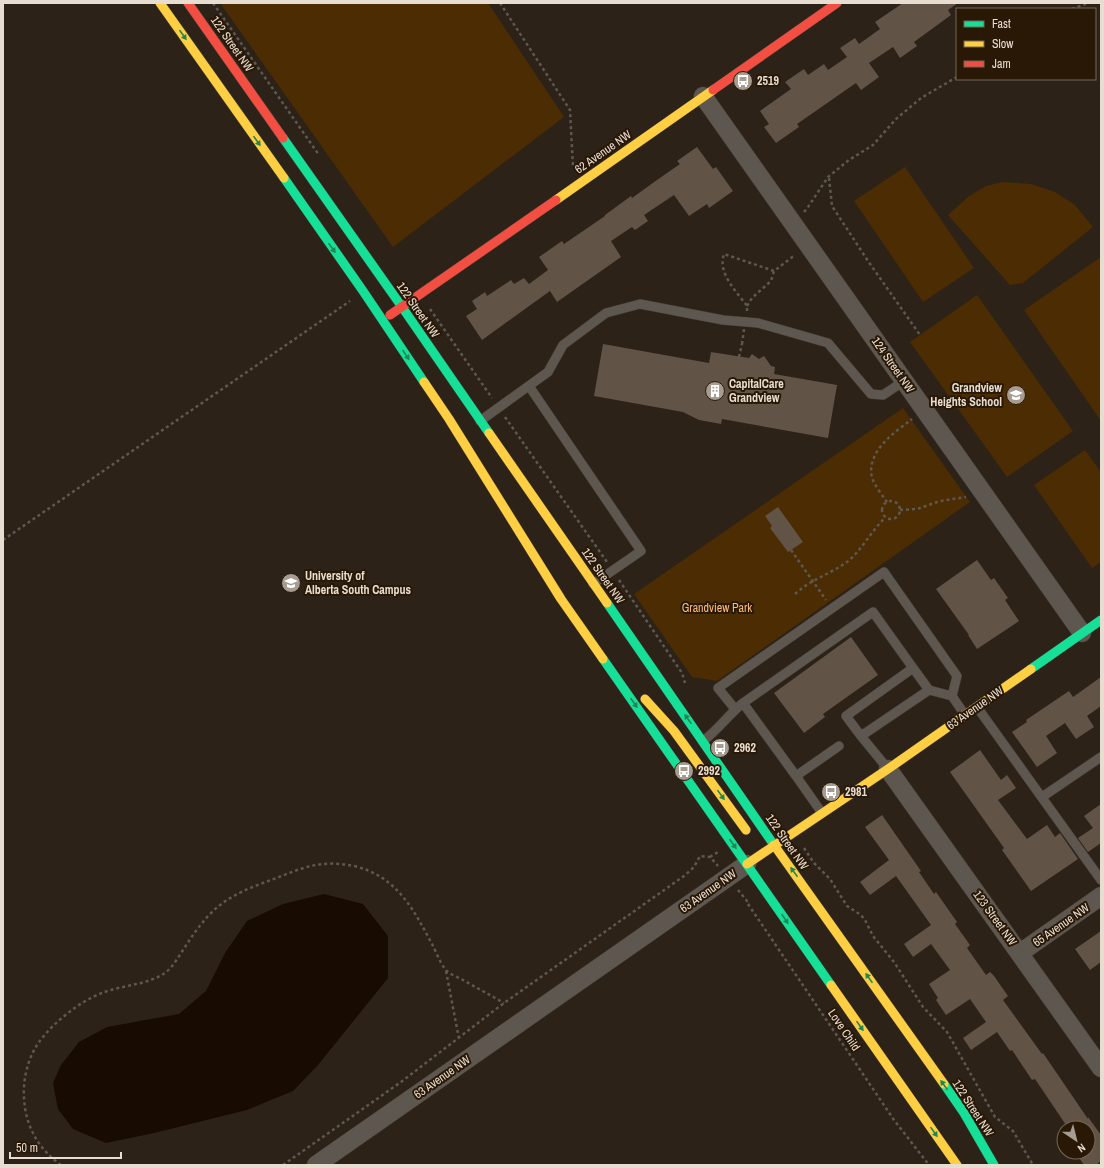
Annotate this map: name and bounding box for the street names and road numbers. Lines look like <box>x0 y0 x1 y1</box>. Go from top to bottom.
street label: 122 Street NW <box>207 13 257 76</box>
street label: 62 Avenue NW <box>572 126 635 177</box>
street label: 122 Street NW <box>393 279 443 342</box>
street label: 124 Street NW <box>868 334 918 397</box>
street label: 122 Street NW <box>578 545 628 608</box>
street label: 63 Avenue NW <box>944 682 1007 733</box>
street label: 122 Street NW <box>762 811 812 874</box>
street label: 63 Avenue NW <box>677 865 740 916</box>
street label: 123 Street NW <box>970 887 1021 949</box>
street label: 65 Avenue NW <box>1030 899 1093 950</box>
street label: Love Child <box>824 1006 864 1054</box>
street label: 63 Avenue NW <box>411 1051 474 1102</box>
street label: 122 Street NW <box>949 1077 998 1140</box>

